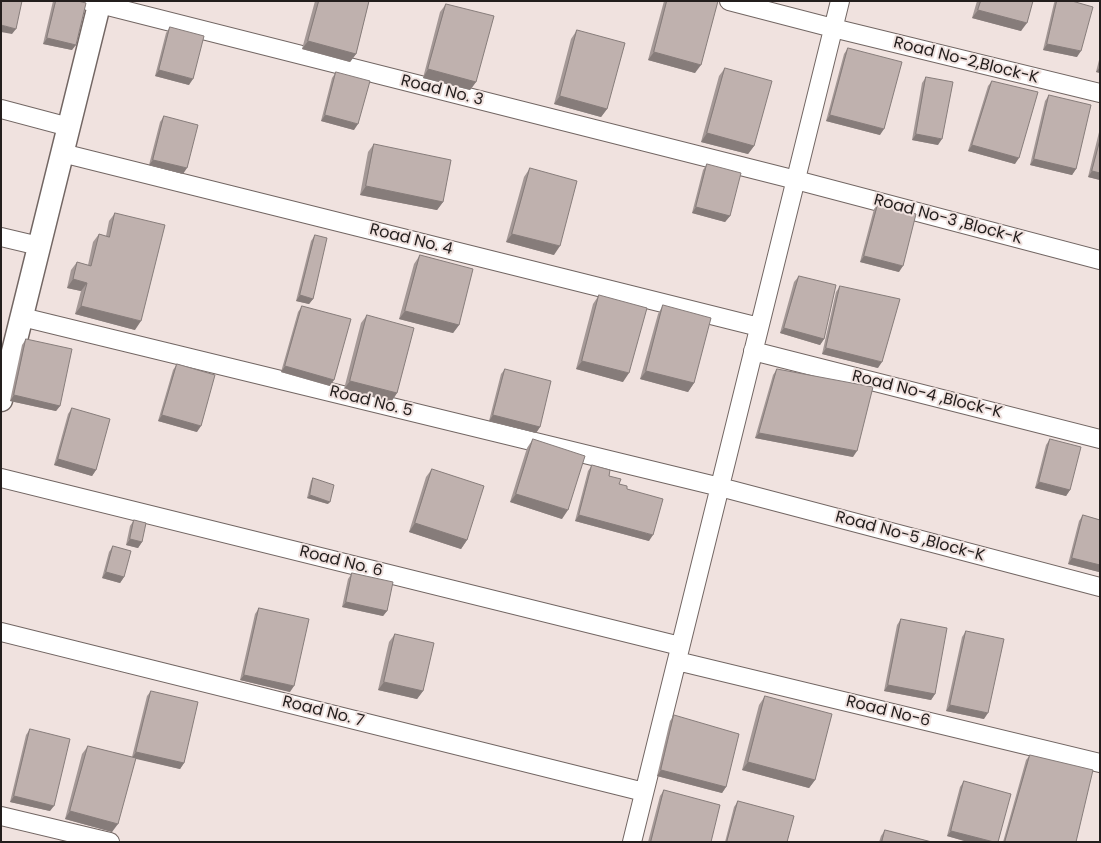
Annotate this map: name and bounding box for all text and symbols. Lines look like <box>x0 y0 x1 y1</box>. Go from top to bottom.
street label: Road No-2,Block-K <box>891 34 1041 88</box>
street label: Road No. 3 <box>399 71 485 111</box>
street label: Road No-3 ,Block-K <box>871 191 1025 249</box>
street label: Road No. 4 <box>367 220 455 260</box>
street label: Road No-4 ,Block-K <box>850 367 1004 423</box>
street label: Road No. 5 <box>327 382 415 422</box>
street label: Road No-5 ,Block-K <box>833 508 987 566</box>
street label: Road No. 6 <box>297 542 385 582</box>
street label: Road No-6 <box>844 692 932 732</box>
street label: Road No. 7 <box>280 693 366 731</box>

